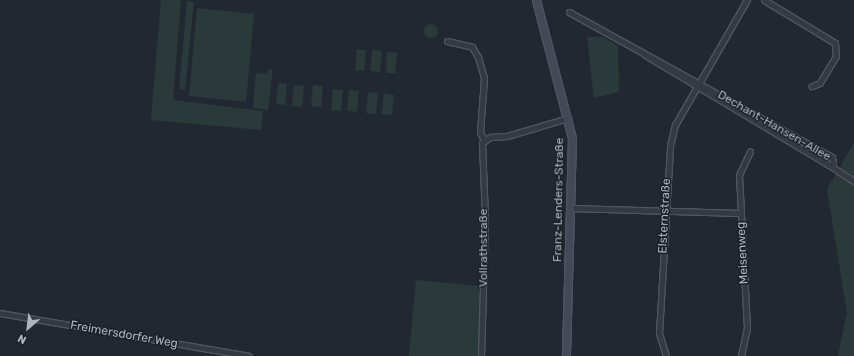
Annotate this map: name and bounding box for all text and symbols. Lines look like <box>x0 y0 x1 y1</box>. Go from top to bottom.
street label: Dechant-Hansen-Allee <box>715 88 833 164</box>
street label: Franz-Lenders-Straße <box>551 138 567 262</box>
street label: Elsternstraße <box>656 178 674 254</box>
street label: Vollrathstraße <box>477 209 491 287</box>
street label: Meisenweg <box>734 221 752 285</box>
north arrow <box>8 308 48 348</box>
street label: Freimersdorfer Weg <box>69 318 179 352</box>
text: N <box>16 331 29 347</box>

